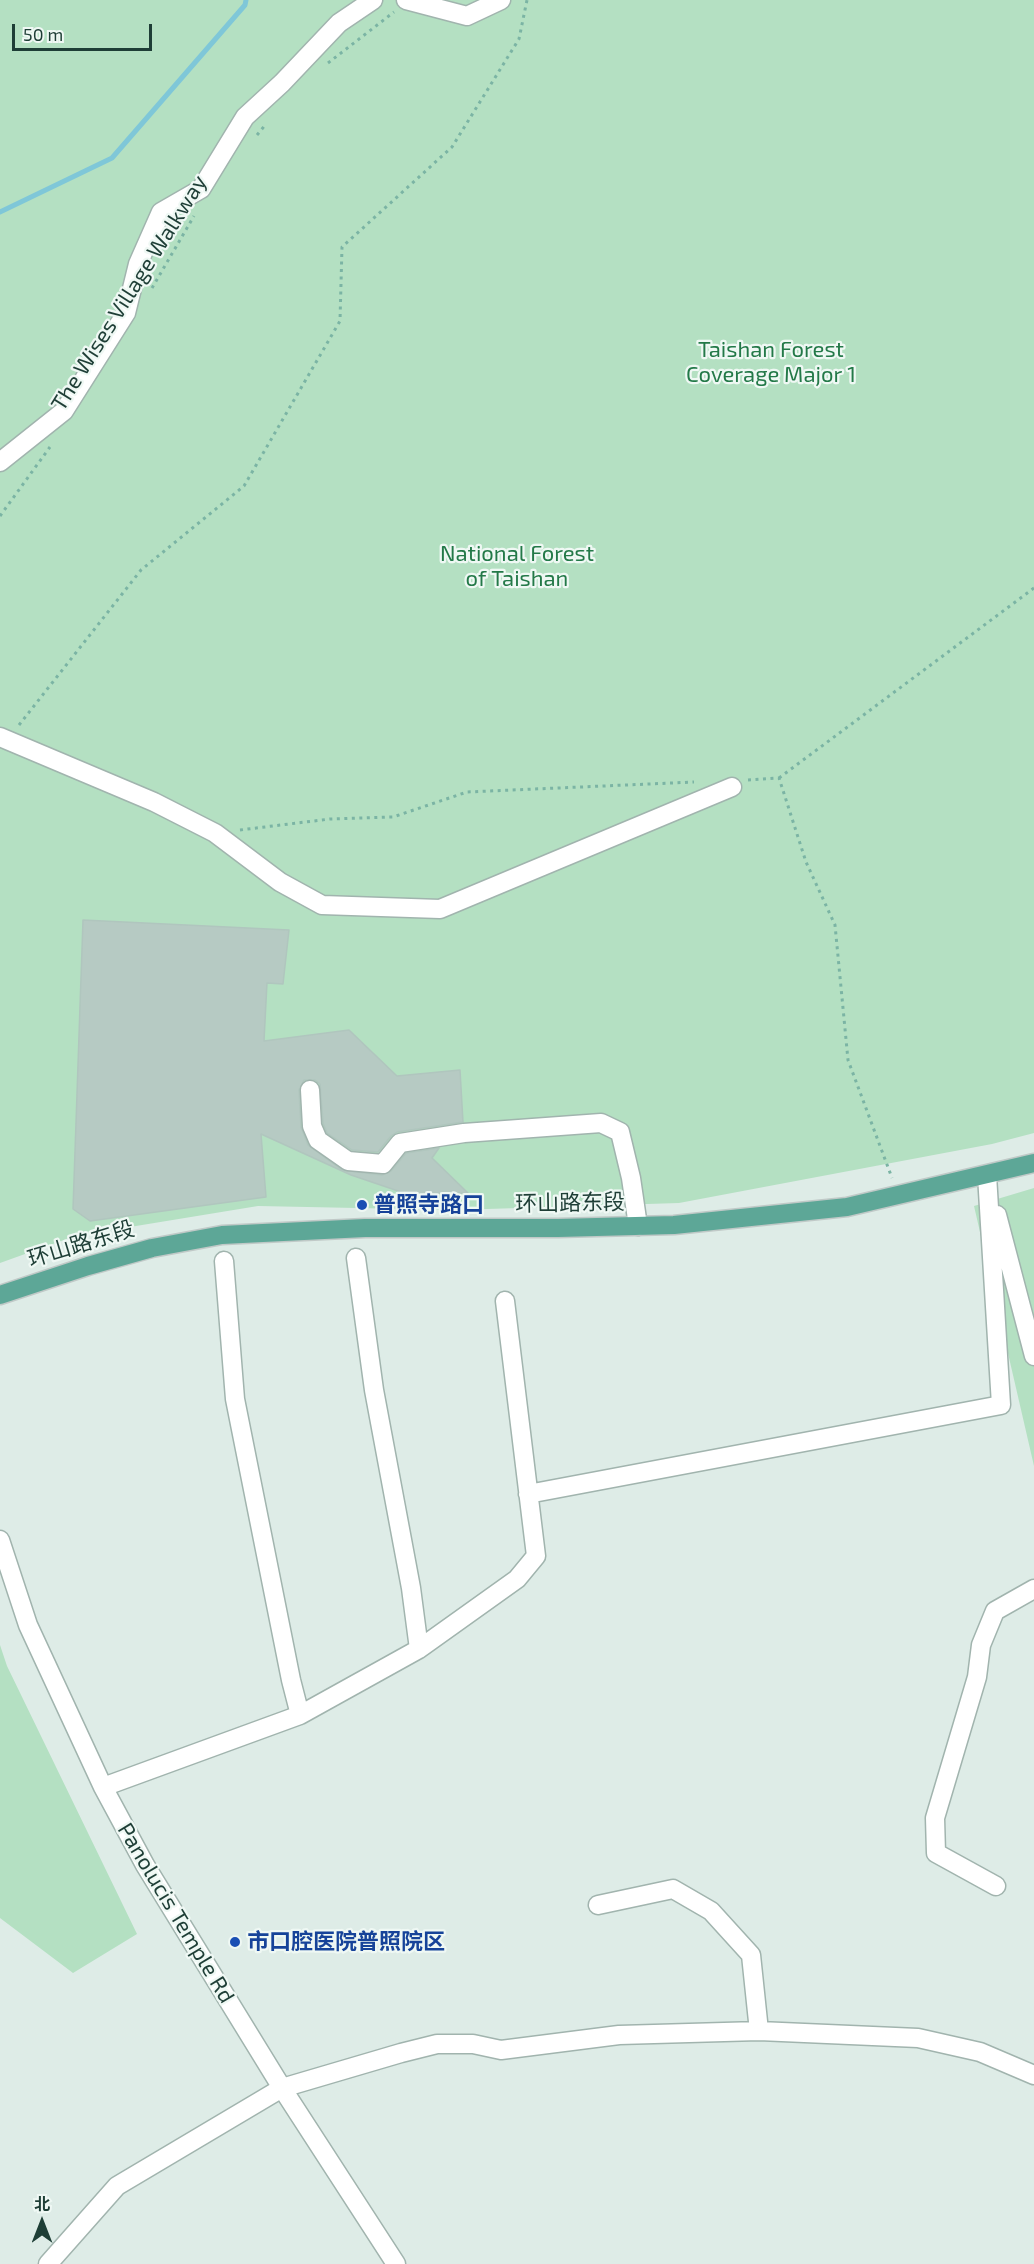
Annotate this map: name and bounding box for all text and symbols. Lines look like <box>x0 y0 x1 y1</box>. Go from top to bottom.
scale bar <box>15 12 154 50</box>
text: 50 m <box>23 23 63 45</box>
street label: The Wises Village Walkway <box>46 170 212 416</box>
park label: Taishan Forest Coverage Major 1 <box>686 337 856 388</box>
park label: National Forest of Taishan <box>440 541 594 592</box>
street label: 环山路东段 <box>515 1189 625 1217</box>
place label: 普照寺路口 <box>374 1192 484 1218</box>
marker: 普照寺路口 <box>355 1198 369 1212</box>
street label: 环山路东段 <box>25 1215 137 1273</box>
street label: Panolucis Temple Rd <box>112 1818 240 2008</box>
place label: 市口腔医院普照院区 <box>247 1929 445 1955</box>
marker: 市口腔医院普照院区 <box>228 1935 242 1949</box>
north arrow <box>12 2192 72 2252</box>
text: 北 <box>34 2194 50 2213</box>

